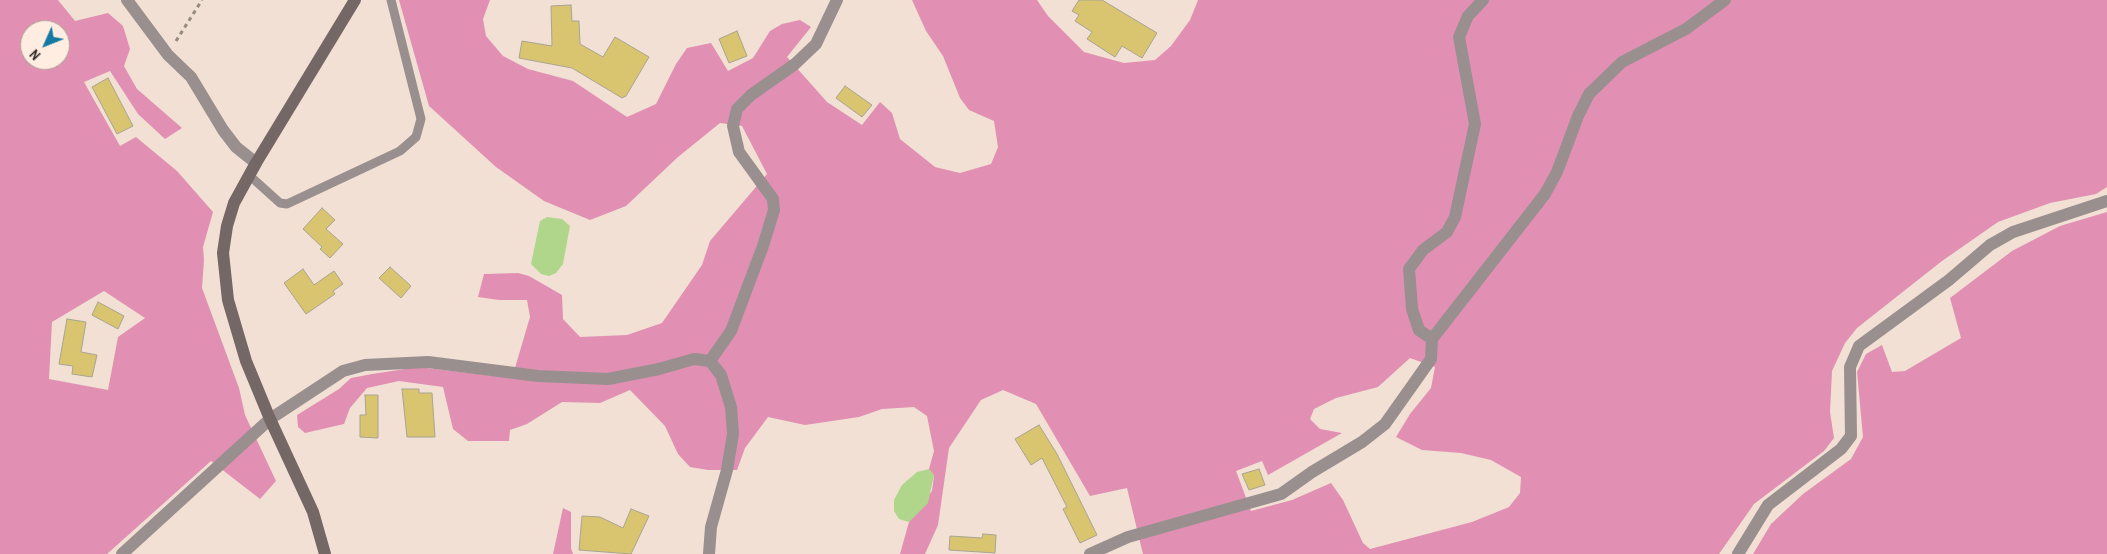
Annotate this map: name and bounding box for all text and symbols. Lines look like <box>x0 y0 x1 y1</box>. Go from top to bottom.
north arrow <box>20 20 70 70</box>
text: N <box>26 45 44 64</box>

